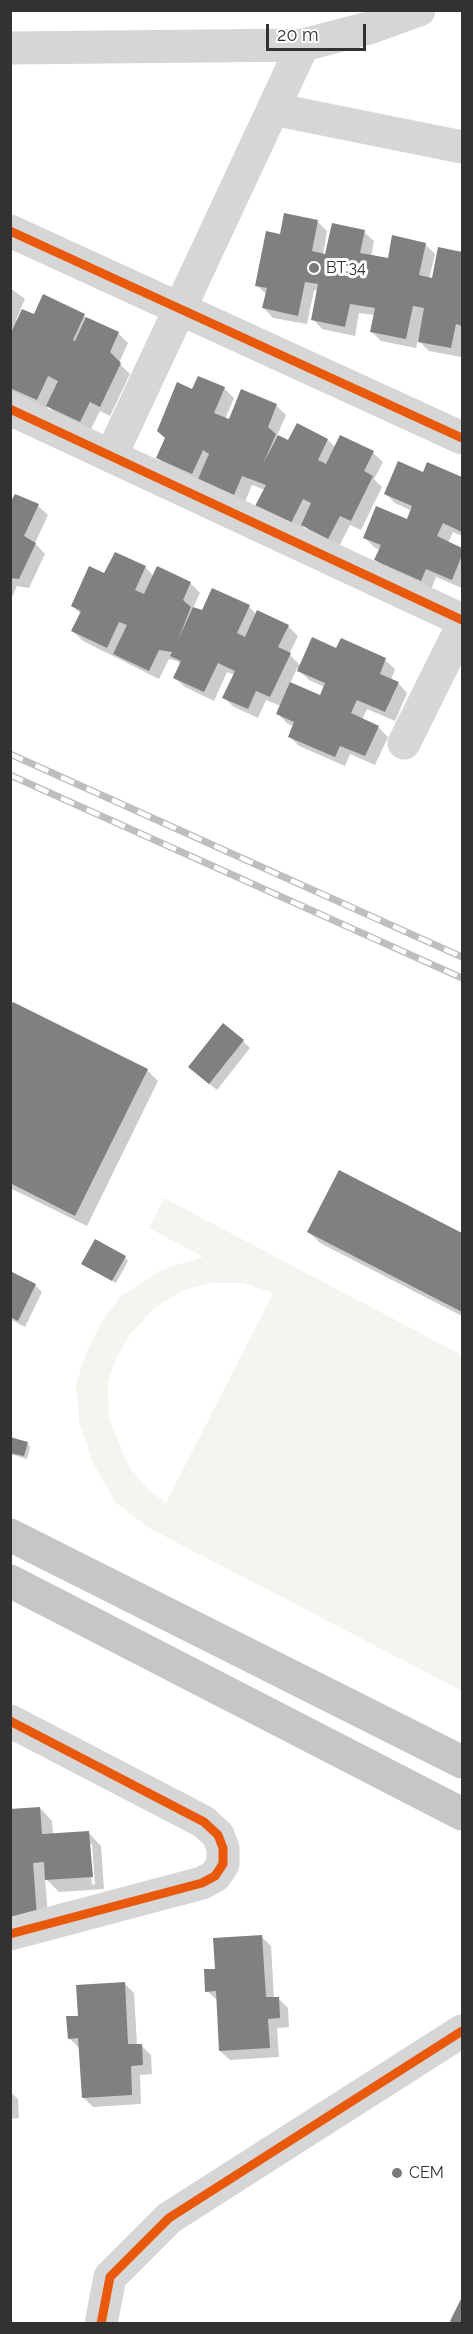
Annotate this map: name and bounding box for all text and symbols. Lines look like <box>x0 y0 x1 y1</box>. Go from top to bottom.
scale bar <box>269 12 370 50</box>
text: 20 m <box>277 24 319 45</box>
place label: BT:34 <box>326 258 366 278</box>
marker: BT:34 <box>307 261 321 275</box>
place label: CEM <box>409 2163 444 2183</box>
marker: CEM <box>390 2166 404 2180</box>

